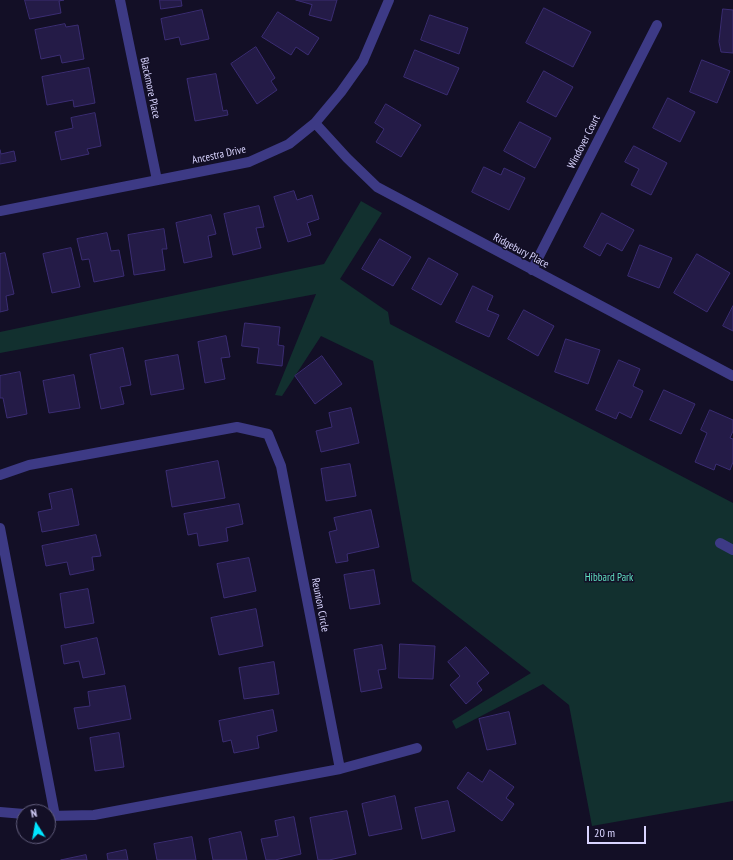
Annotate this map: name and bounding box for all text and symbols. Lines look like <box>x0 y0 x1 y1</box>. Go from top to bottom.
street label: Blackmore Place <box>137 56 163 120</box>
street label: Windover Court <box>565 113 603 171</box>
street label: Ancestra Drive <box>191 143 247 167</box>
street label: Ridgebury Place <box>491 231 551 271</box>
park label: Hibbard Park <box>585 571 633 585</box>
street label: Reunion Circle <box>308 577 332 633</box>
north arrow <box>16 804 56 844</box>
text: N <box>30 806 38 821</box>
scale bar <box>589 818 648 844</box>
text: 20 m <box>594 825 615 840</box>

